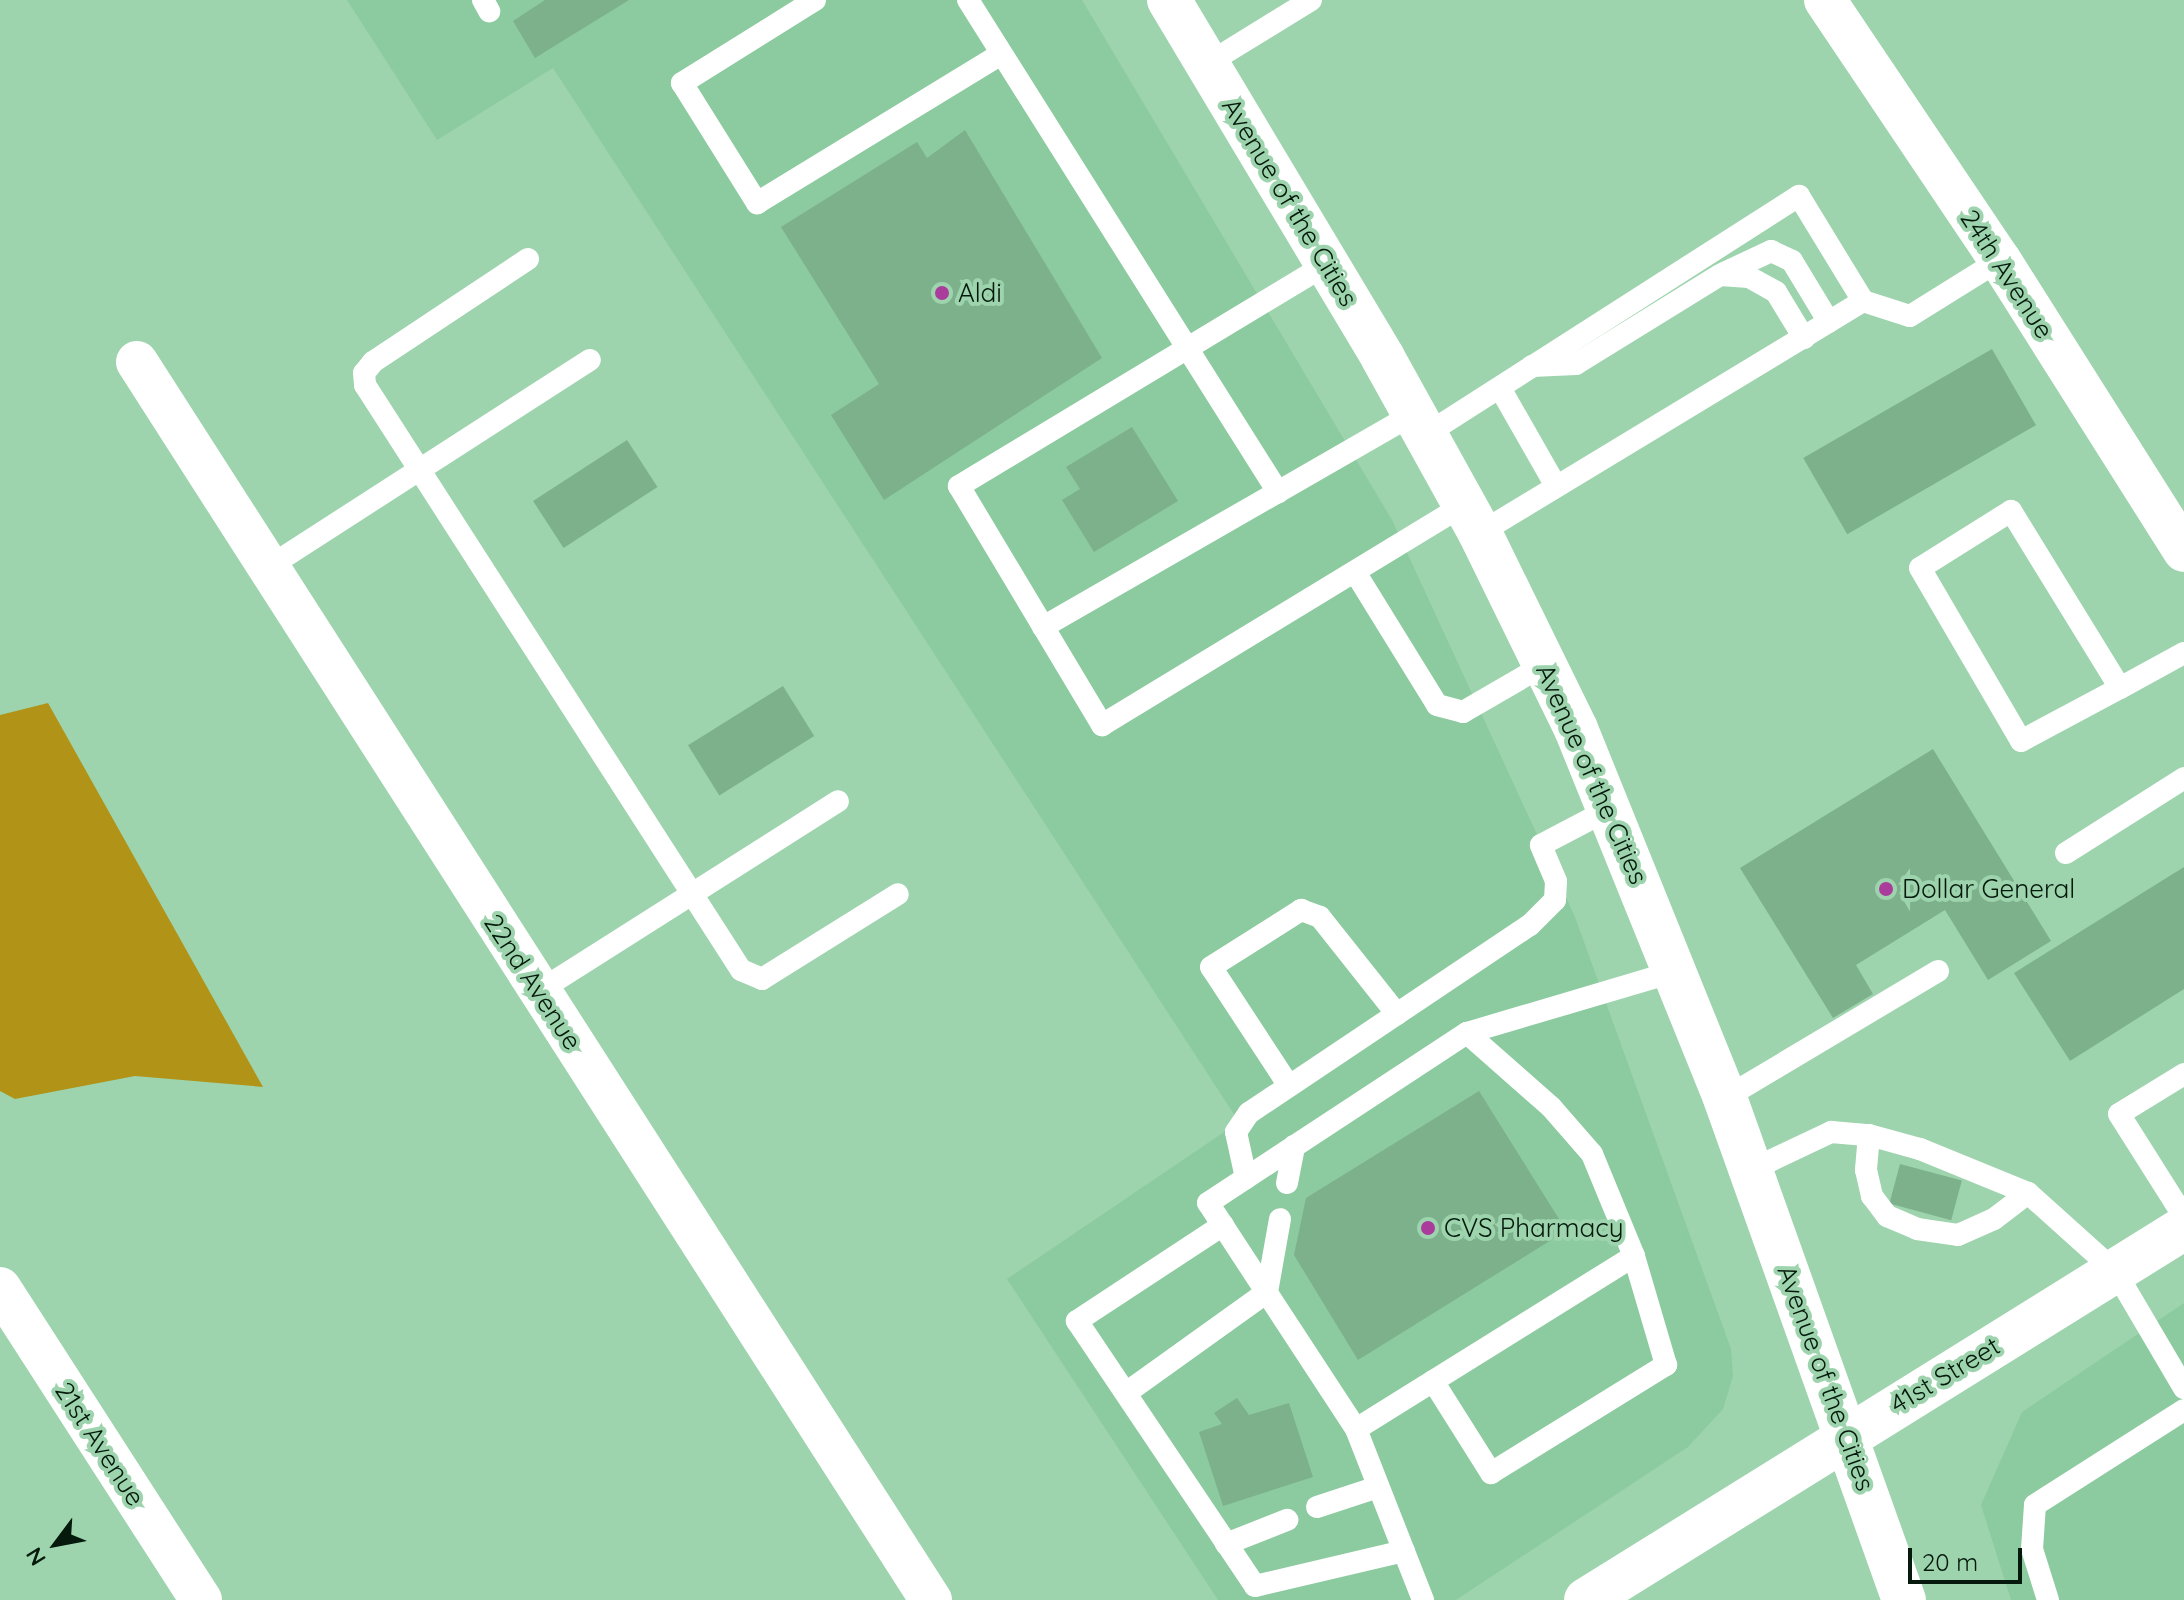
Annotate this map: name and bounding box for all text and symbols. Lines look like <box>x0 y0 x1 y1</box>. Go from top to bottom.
street label: Avenue of the Cities <box>1216 92 1364 312</box>
street label: 24th Avenue <box>1954 204 2060 344</box>
place label: Aldi <box>958 277 1002 309</box>
marker: Aldi <box>933 284 951 302</box>
street label: Avenue of the Cities <box>1529 659 1655 889</box>
place label: Dollar General <box>1902 873 2075 905</box>
marker: Dollar General <box>1877 880 1895 898</box>
street label: 22nd Avenue <box>478 908 588 1056</box>
place label: CVS Pharmacy <box>1444 1212 1623 1244</box>
marker: CVS Pharmacy <box>1419 1219 1437 1237</box>
street label: Avenue of the Cities <box>1771 1261 1881 1495</box>
street label: 41st Street <box>1885 1330 2005 1420</box>
street label: 21st Avenue <box>49 1376 151 1512</box>
north arrow <box>16 1504 96 1584</box>
scale bar <box>1912 1532 2026 1582</box>
text: N <box>19 1542 52 1571</box>
text: 20 m <box>1922 1547 1978 1577</box>

